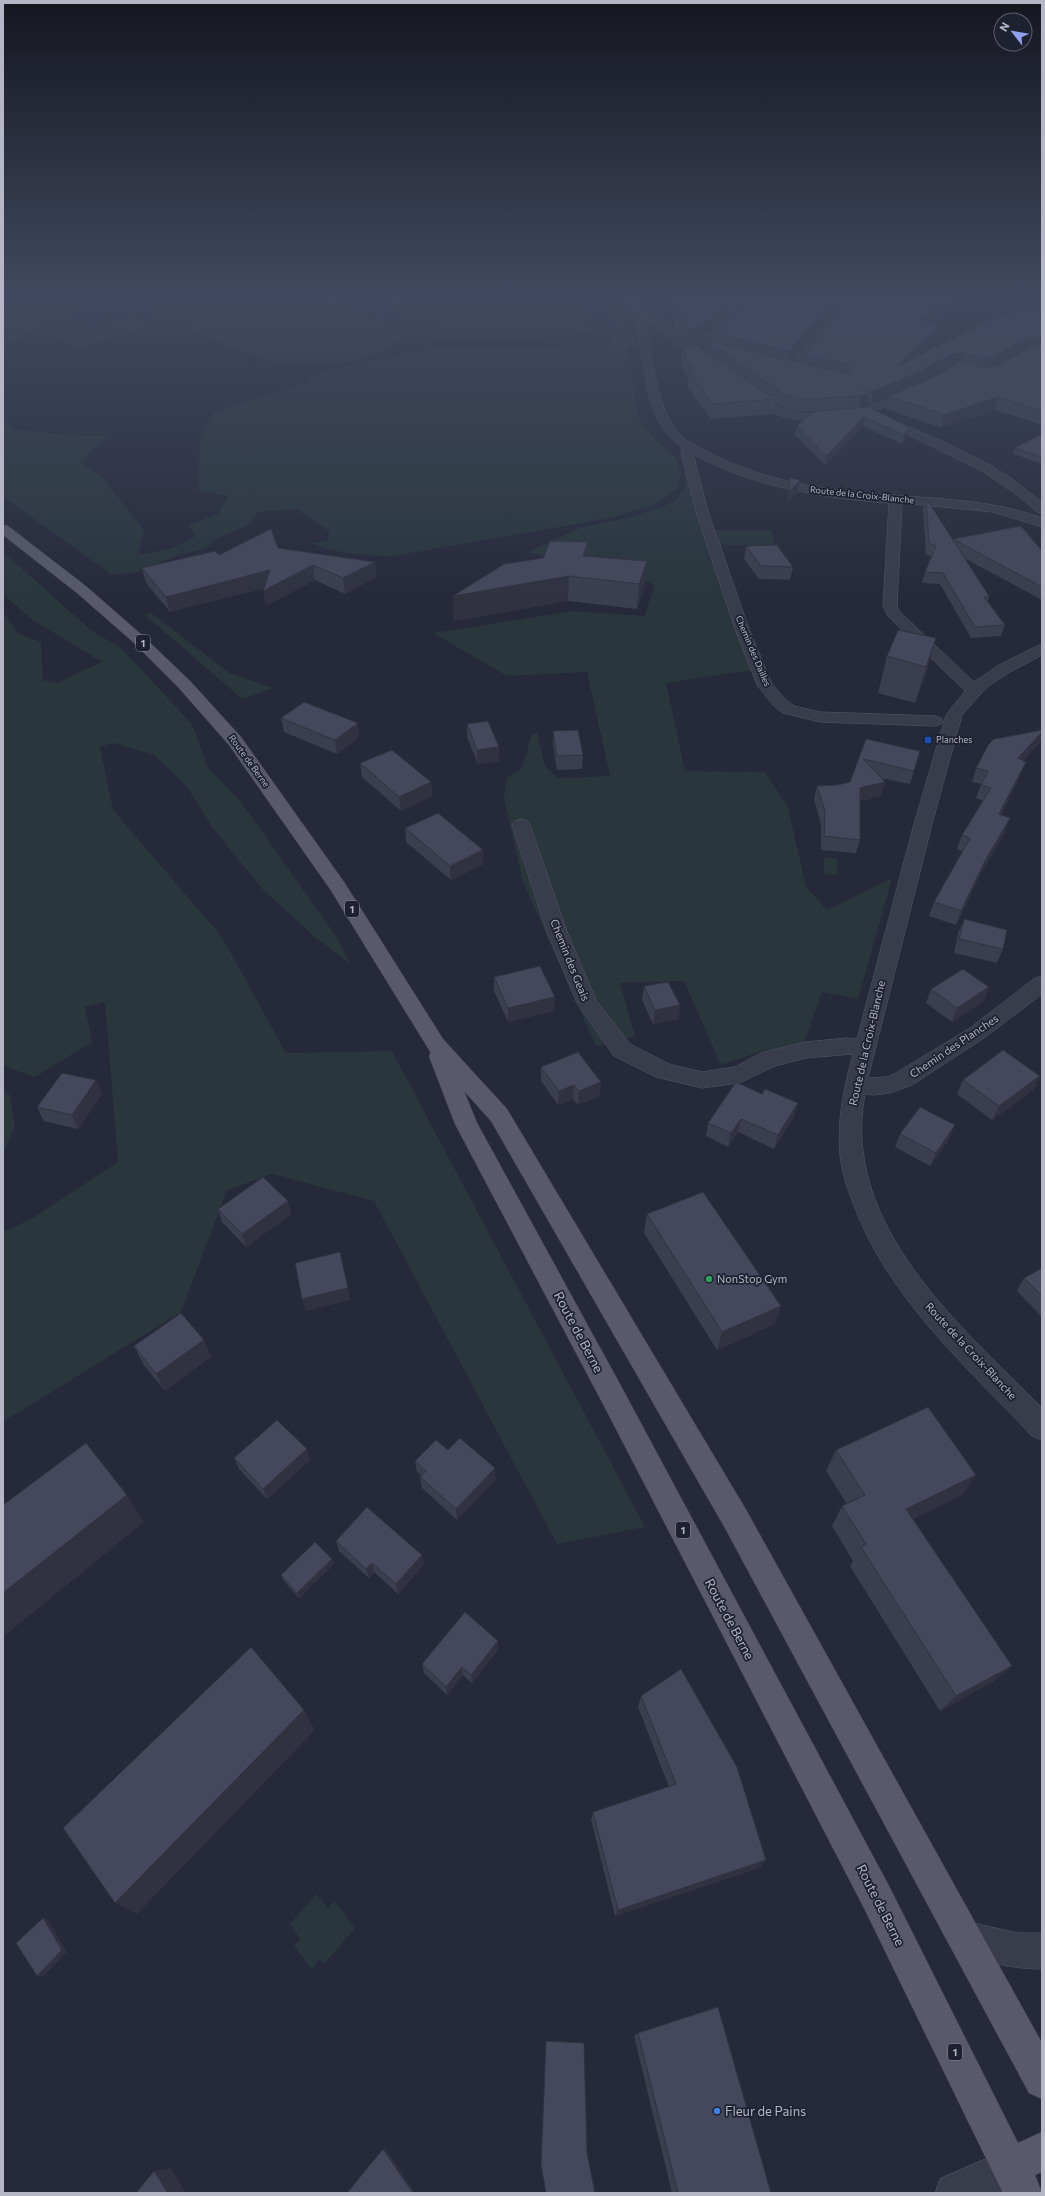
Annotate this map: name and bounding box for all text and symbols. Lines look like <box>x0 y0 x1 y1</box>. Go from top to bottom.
north arrow <box>993 12 1033 52</box>
text: N <box>996 20 1012 33</box>
street label: Route de la Croix-Blanche <box>809 484 915 505</box>
street label: Chemin des Dailles <box>734 614 773 688</box>
road number: 1 <box>136 635 150 651</box>
street label: Route de Berne <box>227 732 272 789</box>
place label: Planches <box>936 734 972 745</box>
marker: Planches <box>923 735 933 745</box>
road number: 1 <box>345 901 359 917</box>
street label: Chemin des Geais <box>548 917 593 1003</box>
street label: Route de la Croix-Blanche <box>846 979 887 1107</box>
street label: Chemin des Planches <box>907 1011 1000 1080</box>
place label: NonStop Gym <box>717 1272 787 1285</box>
marker: NonStop Gym <box>704 1274 714 1284</box>
street label: Route de Berne <box>551 1289 607 1375</box>
street label: Route de la Croix-Blanche <box>923 1299 1020 1402</box>
road number: 1 <box>676 1522 690 1538</box>
street label: Route de Berne <box>702 1576 758 1662</box>
street label: Route de Berne <box>854 1861 909 1949</box>
road number: 1 <box>948 2044 962 2060</box>
place label: Fleur de Pains <box>725 2103 806 2119</box>
marker: Fleur de Pains <box>712 2106 722 2116</box>

